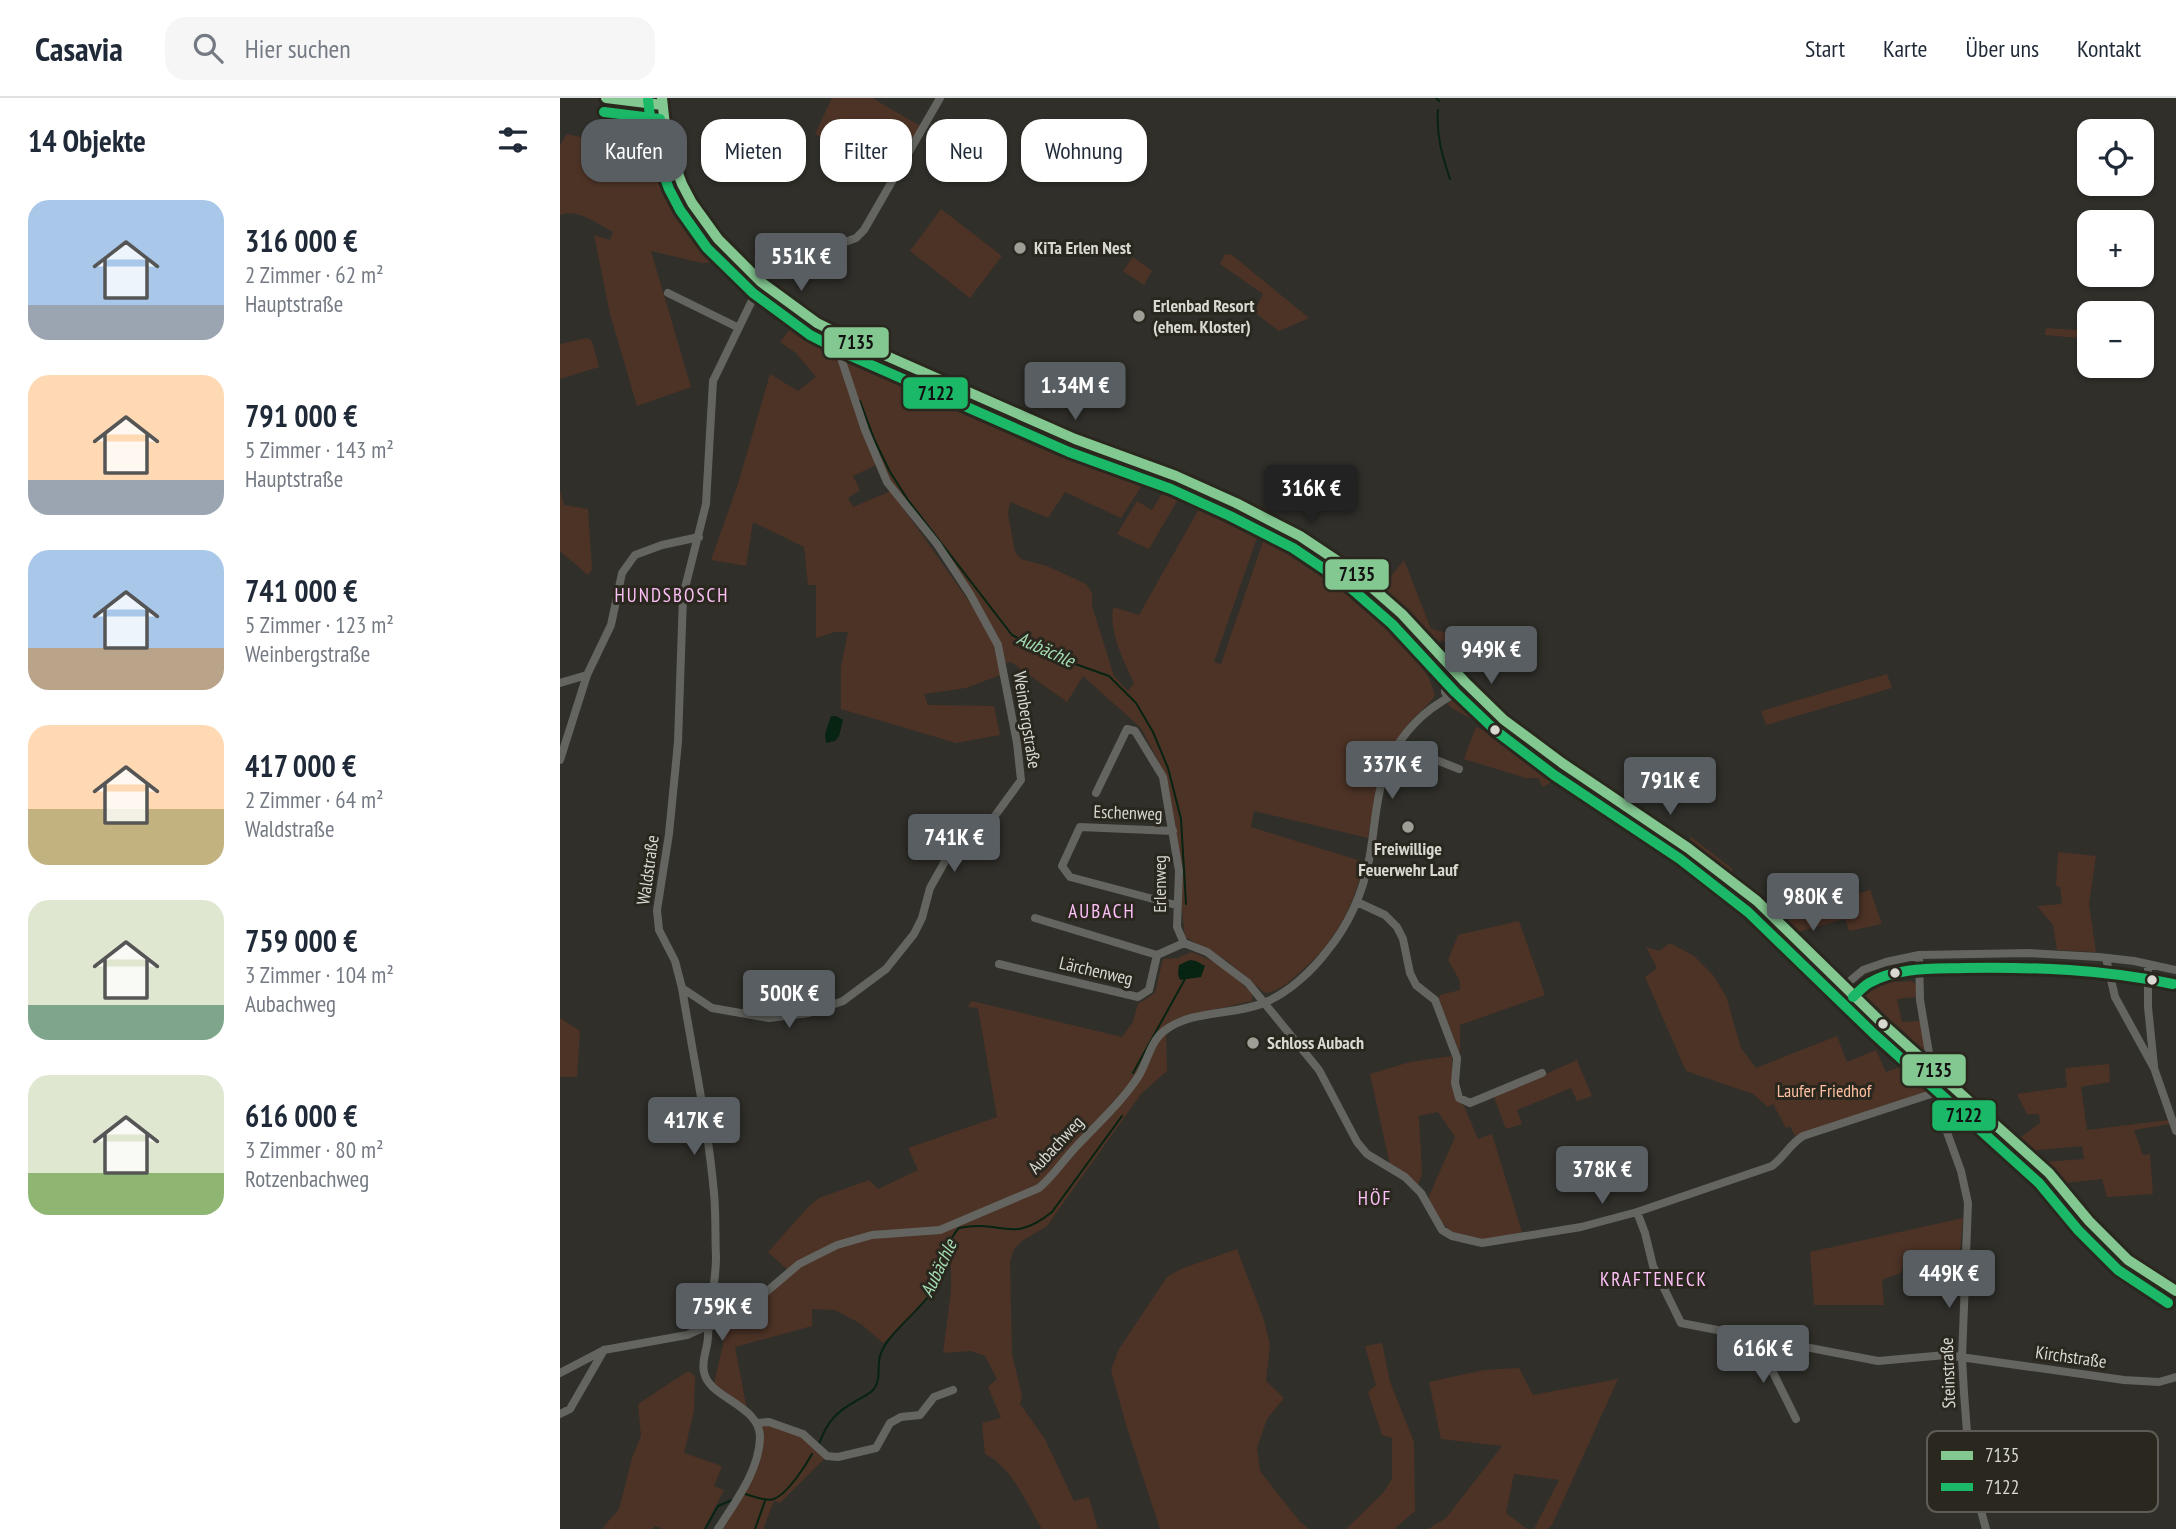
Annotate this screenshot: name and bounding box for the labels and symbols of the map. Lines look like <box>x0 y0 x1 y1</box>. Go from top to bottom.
pin: 551K € <box>744 234 858 293</box>
place label: KiTa Erlen Nest <box>1034 236 1132 259</box>
marker: KiTa Erlen Nest <box>1012 240 1028 256</box>
place label: Erlenbad Resort (ehem. Kloster) <box>1153 294 1255 338</box>
marker: Erlenbad Resort (ehem. Kloster) <box>1131 308 1147 324</box>
line badge: 7135 <box>823 326 890 359</box>
text: 7135 <box>838 330 874 354</box>
pin: 1.34M € <box>1010 362 1140 422</box>
line badge: 7122 <box>902 376 969 410</box>
text: 7122 <box>918 381 954 405</box>
pin: 316K € <box>1254 466 1368 525</box>
line badge: 7135 <box>1324 558 1390 591</box>
text: 7135 <box>1339 562 1375 586</box>
district label: HUNDSBOSCH <box>615 583 729 607</box>
water label: Aubächle <box>1013 626 1080 673</box>
pin: 949K € <box>1434 626 1548 686</box>
street label: Weinbergstraße <box>1008 670 1047 770</box>
unlabelled marker <box>1488 723 1502 737</box>
pin: 337K € <box>1335 742 1449 801</box>
pin: 791K € <box>1613 758 1727 817</box>
street label: Eschenweg <box>1093 800 1163 825</box>
pin: 741K € <box>897 814 1011 874</box>
marker: Freiwillige Feuerwehr Lauf <box>1400 819 1416 835</box>
street label: Waldstraße <box>631 834 664 906</box>
place label: Freiwillige Feuerwehr Lauf <box>1358 837 1459 881</box>
street label: Erlenweg <box>1148 855 1171 913</box>
pin: 980K € <box>1756 874 1870 933</box>
district label: AUBACH <box>1068 899 1136 923</box>
street label: Lärchenweg <box>1057 951 1135 990</box>
unlabelled marker <box>1888 966 1902 980</box>
pin: 500K € <box>732 970 846 1030</box>
unlabelled marker <box>2145 973 2159 987</box>
unlabelled marker <box>1876 1017 1890 1031</box>
place label: Schloss Aubach <box>1267 1031 1364 1054</box>
marker: Schloss Aubach <box>1245 1035 1261 1051</box>
line badge: 7135 <box>1901 1053 1967 1087</box>
text: 7135 <box>1916 1058 1952 1082</box>
park label: Laufer Friedhof <box>1777 1079 1873 1102</box>
pin: 417K € <box>637 1098 751 1157</box>
line badge: 7122 <box>1931 1099 1997 1132</box>
text: 7122 <box>1946 1103 1982 1127</box>
street label: Aubachweg <box>1023 1111 1088 1179</box>
pin: 378K € <box>1545 1146 1659 1206</box>
district label: HÖF <box>1358 1186 1392 1210</box>
water label: Aubächle <box>914 1234 962 1300</box>
pin: 449K € <box>1892 1250 2006 1310</box>
district label: KRAFTENECK <box>1600 1267 1708 1291</box>
pin: 759K € <box>665 1284 779 1343</box>
pin: 616K € <box>1706 1326 1820 1385</box>
street label: Steinstraße <box>1935 1337 1960 1409</box>
street label: Kirchstraße <box>2034 1340 2108 1373</box>
legend <box>1927 1431 2158 1512</box>
text: 7135 <box>1985 1443 2019 1467</box>
text: 7122 <box>1985 1475 2019 1499</box>

